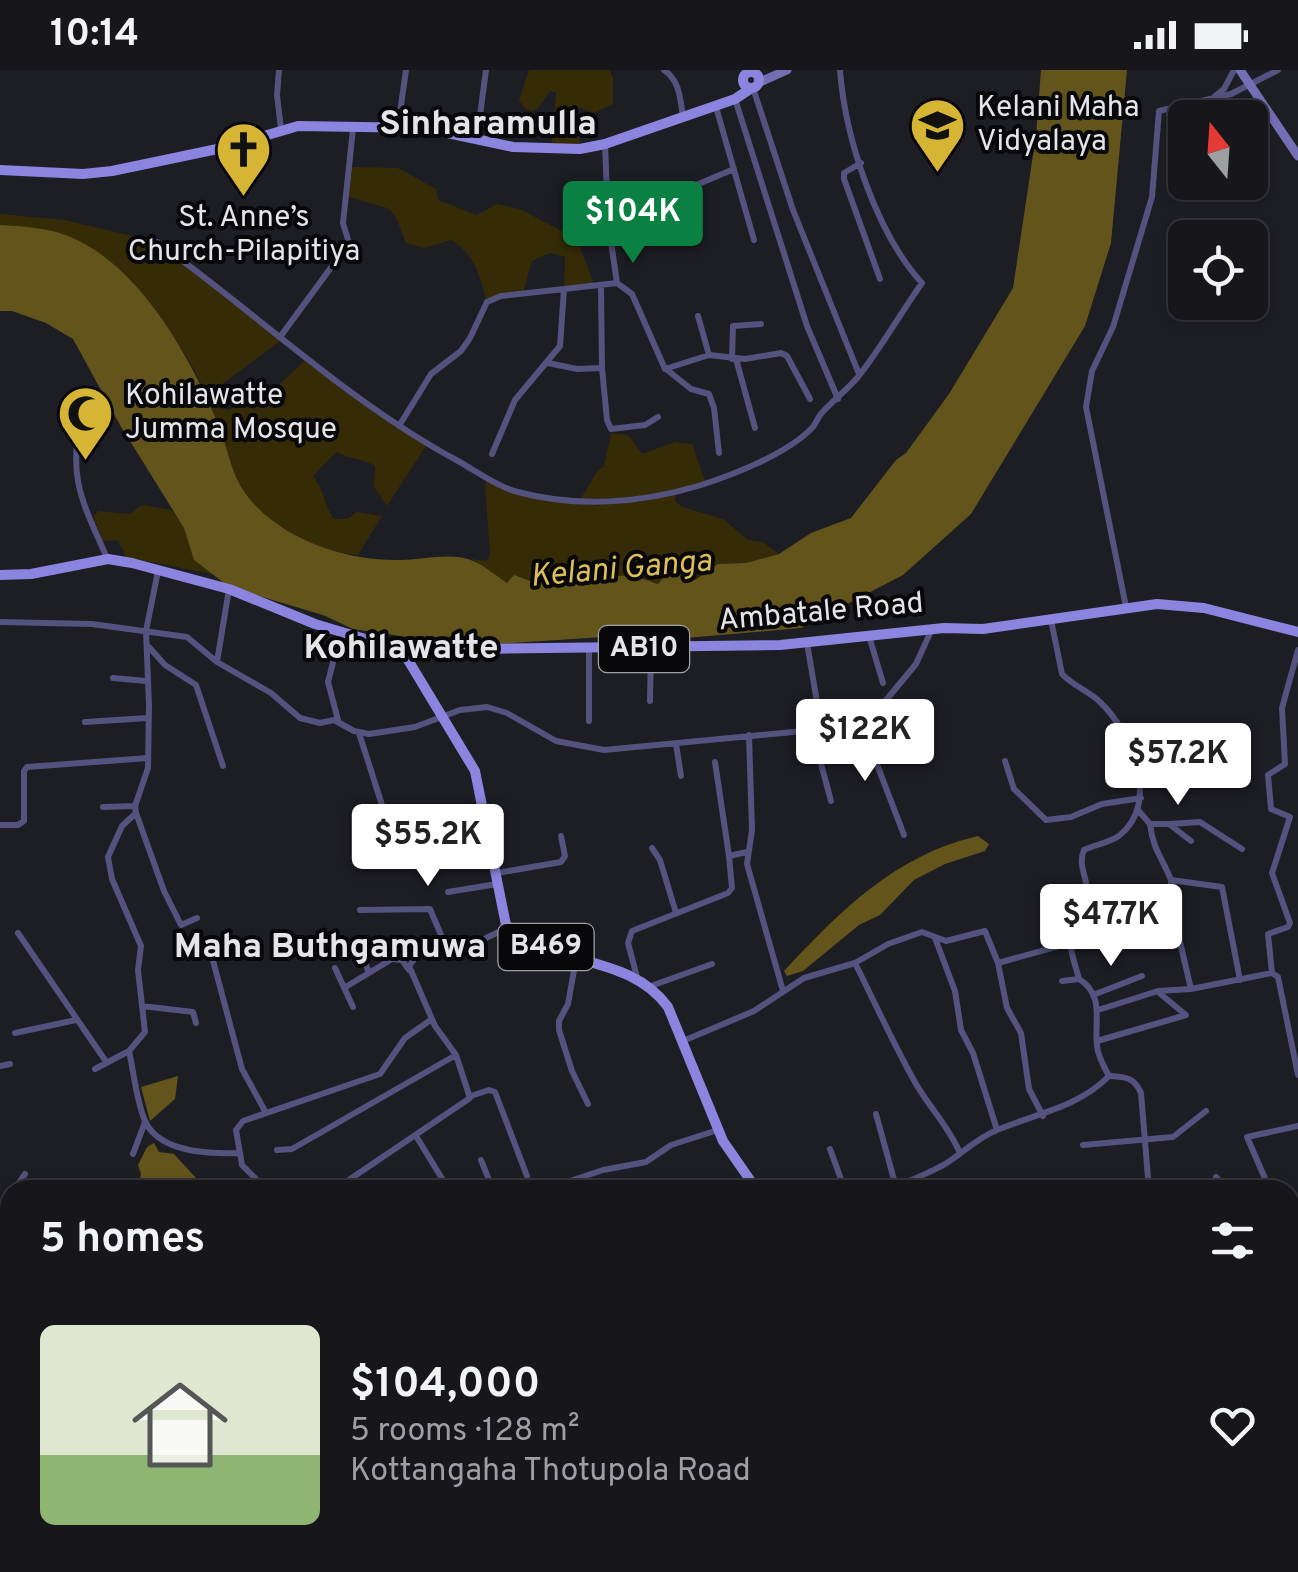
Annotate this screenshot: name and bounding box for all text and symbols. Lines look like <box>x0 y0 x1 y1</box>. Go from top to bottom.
text: 10:14 <box>50 11 139 60</box>
place label: Kelani Maha Vidyalaya <box>977 90 1140 161</box>
school or university icon: Kelani Maha Vidyalaya <box>908 95 968 174</box>
north arrow <box>1168 100 1268 200</box>
map controls <box>1168 100 1268 320</box>
district label: Sinharamulla <box>379 103 597 147</box>
church icon: St. Anne’s Church-Pilapitiya <box>214 120 274 199</box>
pin: $104K <box>563 181 703 266</box>
text: $104K <box>585 193 681 233</box>
place label: St. Anne’s Church-Pilapitiya <box>128 200 360 271</box>
button: locate <box>1168 220 1268 320</box>
place label: Kohilawatte Jumma Mosque <box>125 378 337 449</box>
mosque icon: Kohilawatte Jumma Mosque <box>56 383 116 462</box>
water label: Kelani Ganga <box>528 542 714 598</box>
street label: Ambatale Road <box>717 586 925 640</box>
road number: AB10 <box>599 626 689 672</box>
district label: Kohilawatte <box>303 627 499 671</box>
pin: $122K <box>795 699 935 784</box>
text: $122K <box>818 711 912 751</box>
pin: $57.2K <box>1097 723 1259 808</box>
text: $57.2K <box>1127 735 1229 775</box>
pin: $55.2K <box>347 804 509 889</box>
text: $55.2K <box>374 816 482 856</box>
pin: $47.7K <box>1030 884 1192 969</box>
text: $47.7K <box>1062 896 1160 936</box>
road number: B469 <box>498 924 594 970</box>
district label: Maha Buthgamuwa <box>174 926 486 970</box>
icon: filters <box>1205 1213 1260 1268</box>
text: 5 homes <box>40 1214 205 1267</box>
text: $104,000 <box>350 1359 540 1412</box>
icon: home <box>120 1365 240 1485</box>
icon: heart <box>1205 1398 1260 1453</box>
text: 5 rooms · 128 m² <box>350 1412 580 1452</box>
text: Kottangaha Thotupola Road <box>350 1452 751 1492</box>

